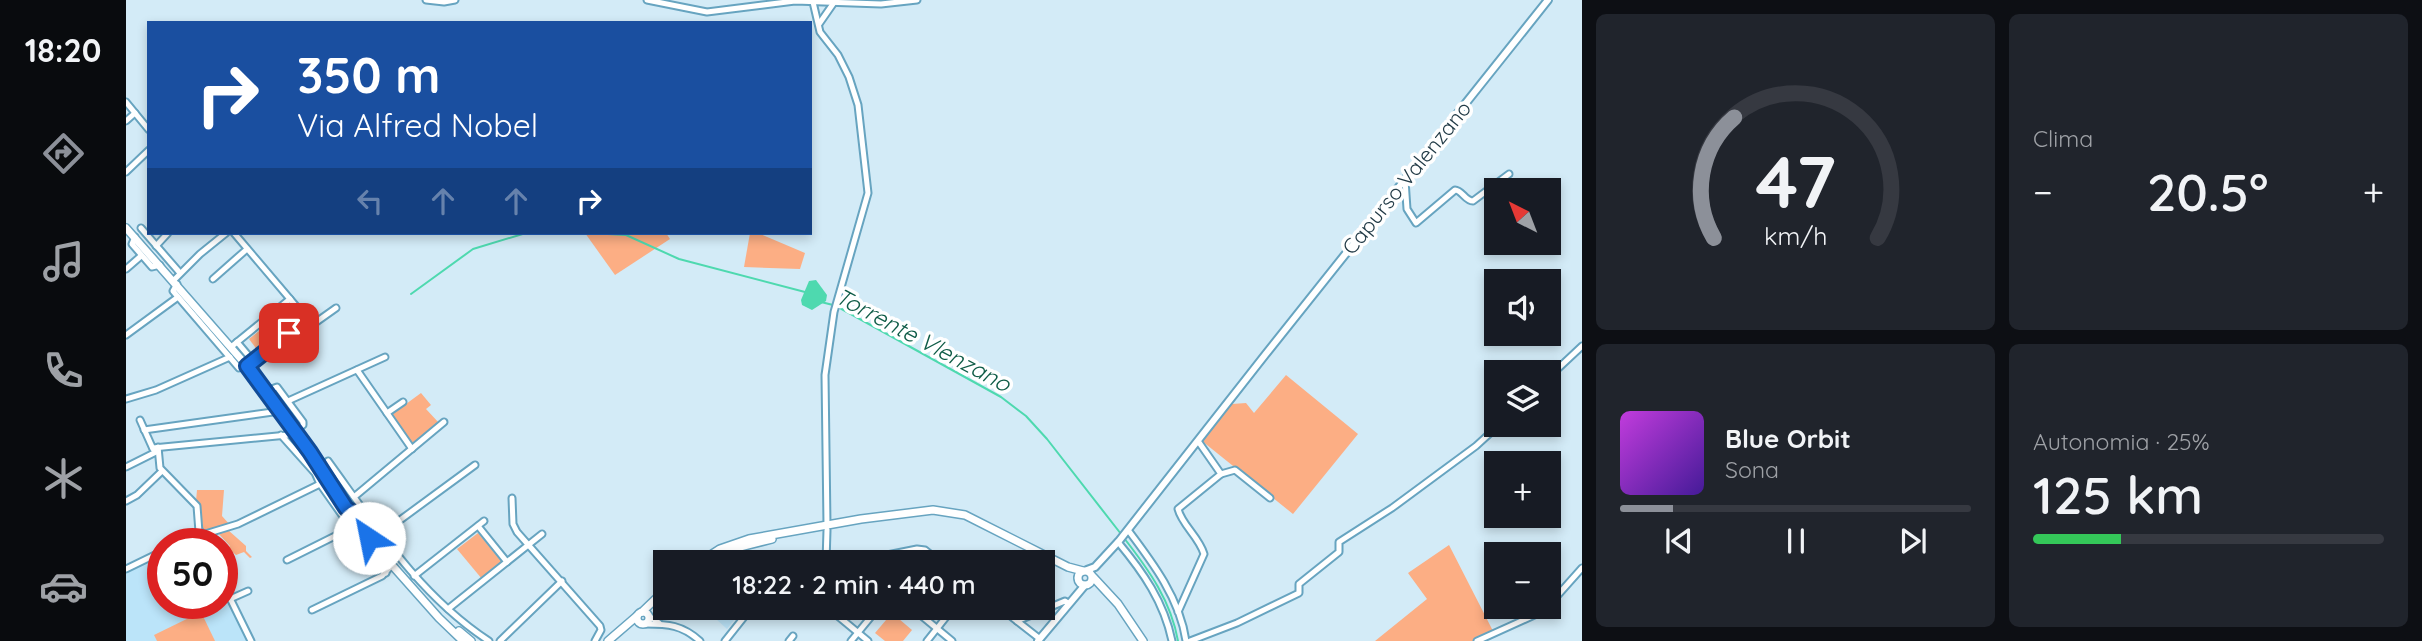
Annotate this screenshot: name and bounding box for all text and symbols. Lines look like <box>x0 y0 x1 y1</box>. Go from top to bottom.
text: 18:20 <box>25 30 101 70</box>
text: 350 m <box>297 44 441 105</box>
icon: right <box>182 49 273 140</box>
street label: Capurso Valenzano <box>1336 95 1476 259</box>
text: Via Alfred Nobel <box>297 105 538 145</box>
text: Clima <box>2033 124 2093 153</box>
icon: directions <box>39 129 88 178</box>
text: 47 <box>1755 135 1836 226</box>
text: 20.5° <box>2147 159 2268 224</box>
text: − <box>2033 168 2053 216</box>
text: + <box>2363 168 2384 216</box>
north arrow <box>1484 178 1561 256</box>
map controls <box>1484 178 1561 619</box>
icon: left <box>351 182 389 220</box>
icon: ahead <box>424 182 462 220</box>
icon: ahead <box>497 182 535 220</box>
icon: right <box>570 182 608 220</box>
text: km/h <box>1764 220 1827 251</box>
icon: music <box>39 237 88 286</box>
button: sound <box>1484 269 1561 346</box>
water label: Torrente Vlenzano <box>831 281 1017 398</box>
pin <box>259 303 319 363</box>
icon: arrive <box>270 314 308 352</box>
icon: phone <box>39 346 88 395</box>
button: layers <box>1484 360 1561 437</box>
text: Blue Orbit <box>1725 422 1851 455</box>
text: Autonomia · 25% <box>2033 427 2210 456</box>
button: + <box>1484 451 1561 528</box>
icon: climate <box>39 454 88 503</box>
text: Sona <box>1725 455 1779 484</box>
text: 125 km <box>2033 462 2203 527</box>
position arrow <box>332 501 406 575</box>
icon: previous <box>1660 522 1698 560</box>
icon: pause <box>1777 522 1815 560</box>
icon: next <box>1894 522 1932 560</box>
speed limit sign: 50 <box>147 528 238 619</box>
button: − <box>1484 542 1561 619</box>
icon: car <box>39 562 88 611</box>
text: 18:22 · 2 min · 440 m <box>732 568 976 601</box>

